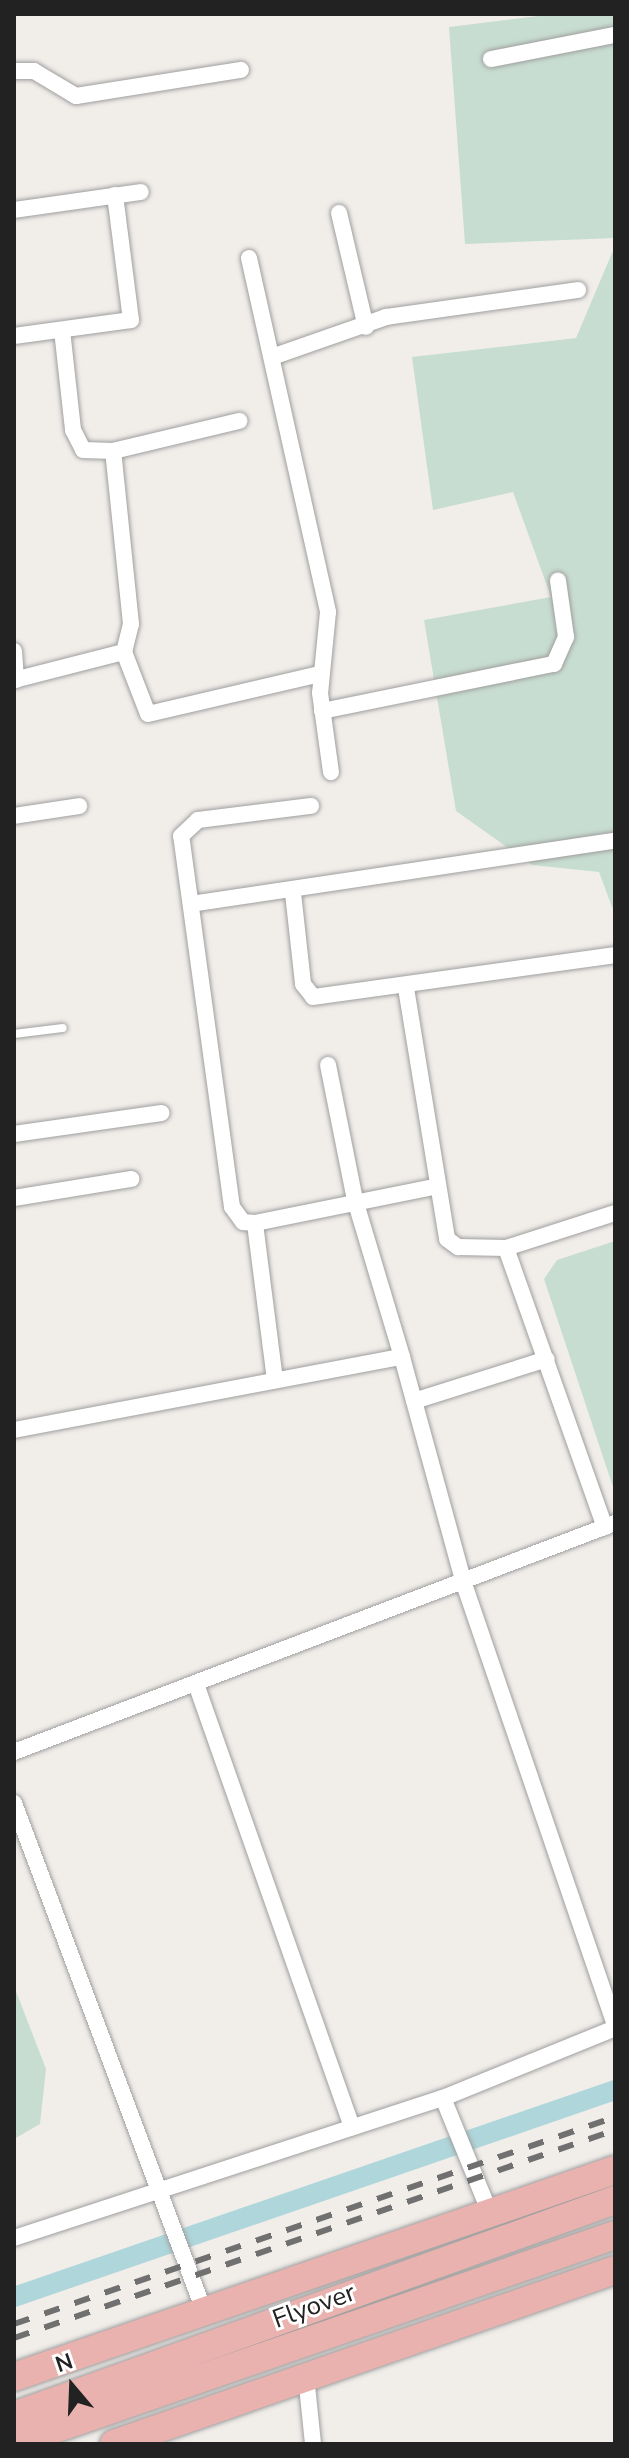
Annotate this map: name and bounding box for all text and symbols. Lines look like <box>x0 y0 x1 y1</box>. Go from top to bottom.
street label: Flyover <box>269 2277 359 2335</box>
north arrow <box>32 2346 112 2426</box>
text: N <box>52 2346 77 2380</box>

